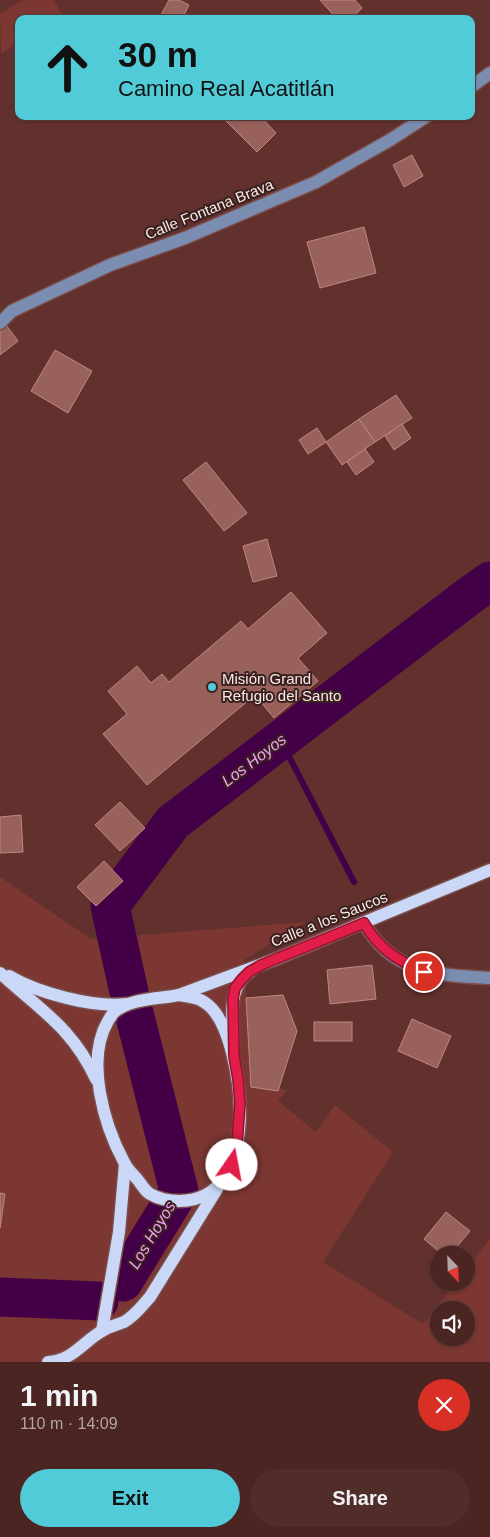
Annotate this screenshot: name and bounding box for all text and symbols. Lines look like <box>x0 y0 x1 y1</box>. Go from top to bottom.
icon: ahead <box>35 35 100 100</box>
text: 30 m <box>118 35 198 74</box>
text: Camino Real Acatitlán <box>118 76 334 101</box>
street label: Calle Fontana Brava <box>142 175 276 242</box>
place label: Misión Grand Refugio del Santo <box>222 670 341 704</box>
marker: Misión Grand Refugio del Santo <box>206 681 218 693</box>
water label: Los Hoyos <box>219 730 289 790</box>
street label: Calle a los Saucos <box>268 888 390 950</box>
pin <box>403 951 445 993</box>
icon: arrive <box>410 958 438 986</box>
position arrow <box>205 1138 257 1190</box>
water label: Los Hoyos <box>125 1198 179 1272</box>
north arrow <box>430 1246 475 1291</box>
map controls <box>430 1246 475 1346</box>
button: sound <box>430 1301 475 1346</box>
text: 1 min <box>20 1379 98 1412</box>
button: close <box>418 1379 470 1431</box>
text: 110 m · 14:09 <box>20 1415 118 1432</box>
button: Exit <box>20 1469 240 1527</box>
button: Share <box>250 1469 470 1527</box>

